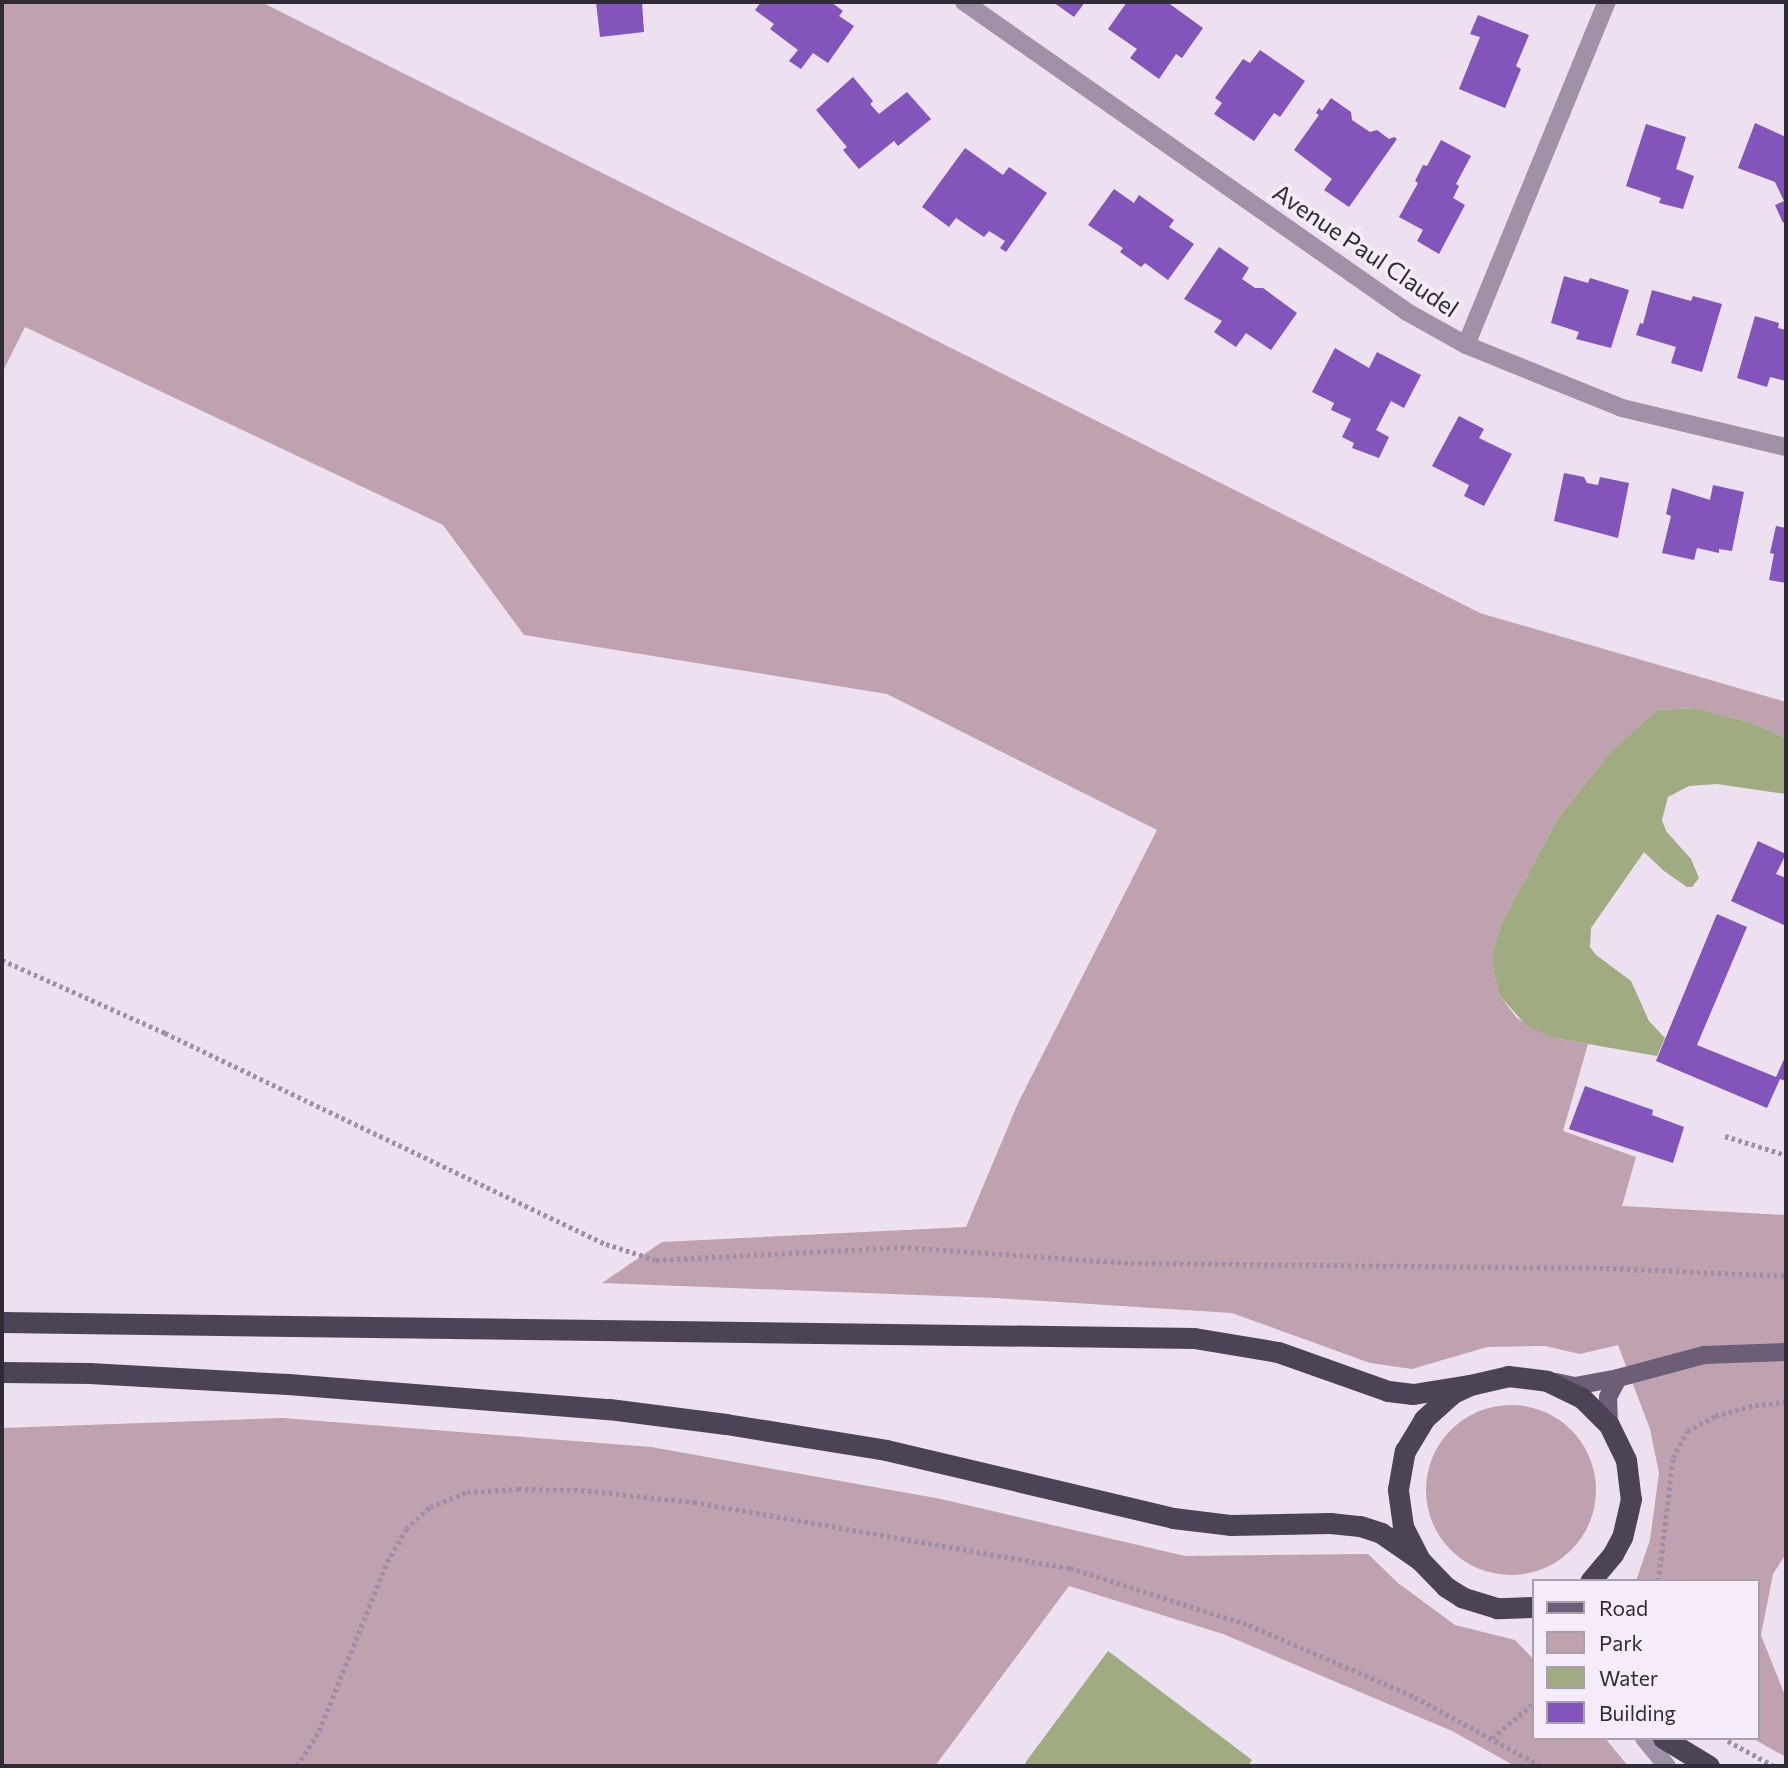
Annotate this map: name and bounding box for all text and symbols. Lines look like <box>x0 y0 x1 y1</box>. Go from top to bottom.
street label: Avenue Paul Claudel <box>1268 177 1464 323</box>
legend <box>1532 1579 1760 1740</box>
text: Road <box>1599 1595 1648 1620</box>
text: Park <box>1599 1630 1643 1655</box>
text: Water <box>1599 1665 1658 1690</box>
text: Building <box>1599 1700 1676 1725</box>

